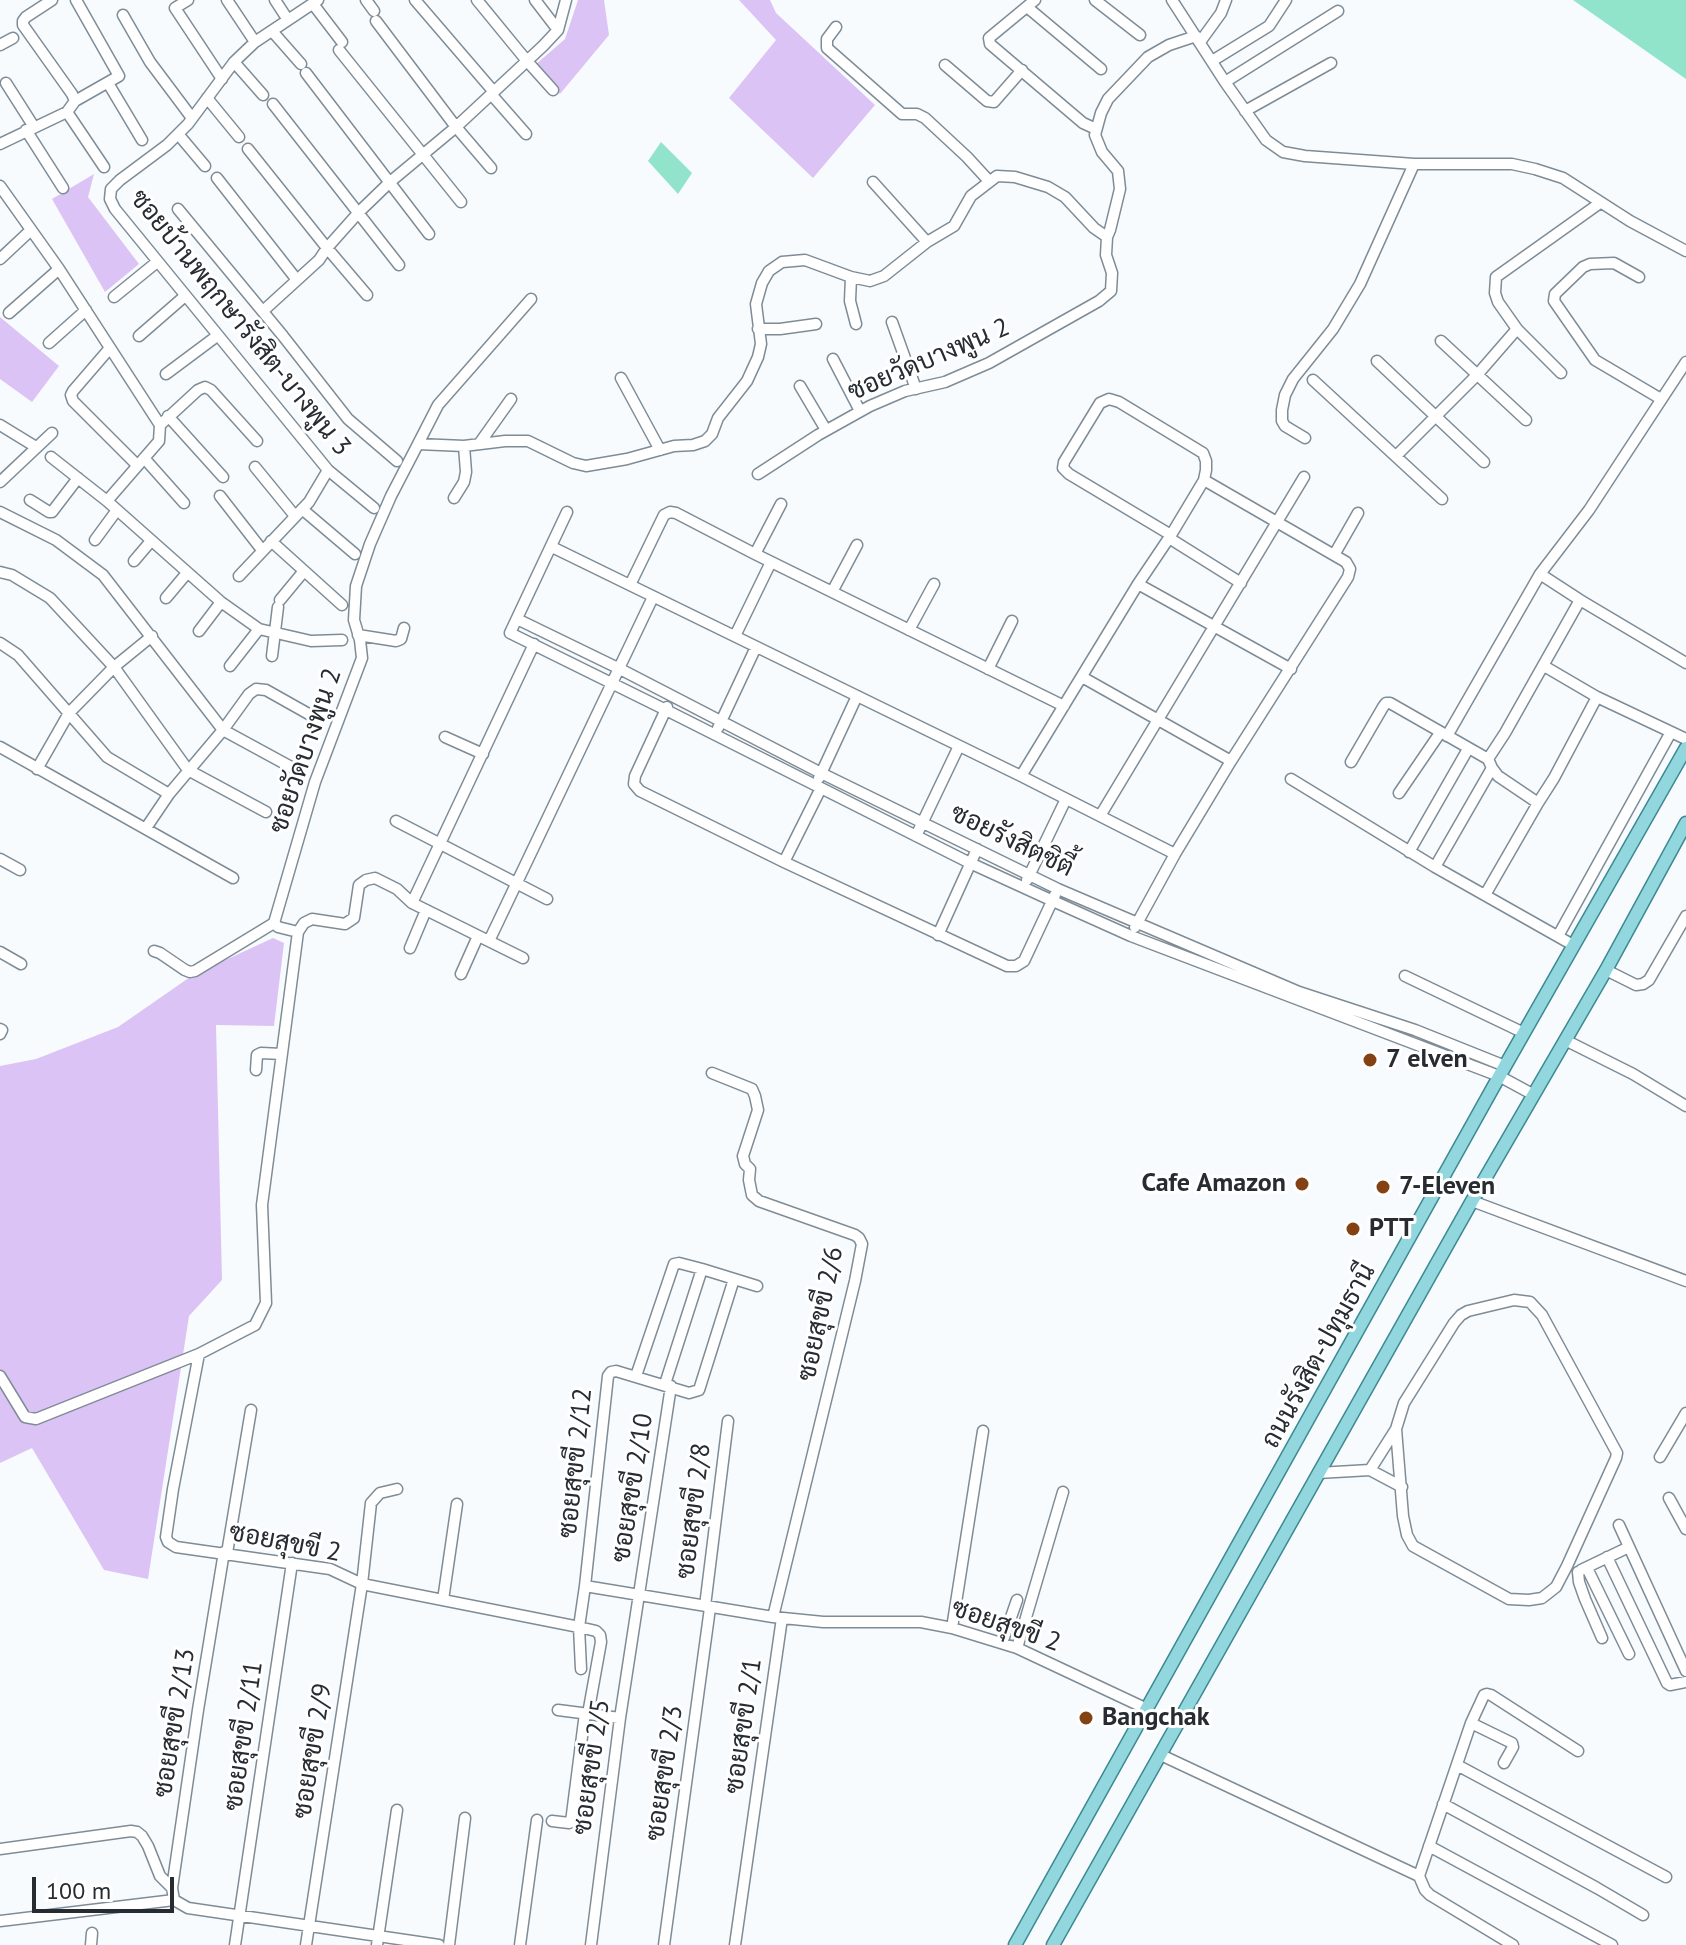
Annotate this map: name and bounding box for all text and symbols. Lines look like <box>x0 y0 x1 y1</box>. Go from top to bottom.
street label: ซอยบ้านพฤกษารังสิต-บางพูน 3 <box>123 184 357 462</box>
street label: ซอยวัดบางพูน 2 <box>844 312 1014 408</box>
street label: ซอยวัดบางพูน 2 <box>263 664 349 838</box>
street label: ซอยรังสิตซิตี้ <box>945 798 1079 884</box>
place label: 7 elven <box>1386 1044 1468 1076</box>
marker: 7 elven <box>1361 1051 1379 1069</box>
place label: Cafe Amazon <box>1141 1168 1286 1200</box>
place label: 7-Eleven <box>1399 1171 1495 1203</box>
marker: Cafe Amazon <box>1293 1175 1311 1193</box>
marker: 7-Eleven <box>1374 1178 1392 1196</box>
place label: PTT <box>1369 1213 1414 1245</box>
marker: PTT <box>1344 1220 1362 1238</box>
street label: ซอยสุขขี 2/6 <box>792 1244 850 1384</box>
street label: ถนนรังสิต-ปทุมธานี <box>1255 1258 1383 1454</box>
street label: ซอยสุขขี 2/12 <box>553 1386 599 1540</box>
street label: ซอยสุขขี 2/10 <box>606 1411 660 1565</box>
street label: ซอยสุขขี 2/8 <box>670 1441 718 1581</box>
street label: ซอยสุขขี 2 <box>226 1517 344 1569</box>
street label: ซอยสุขขี 2 <box>947 1593 1065 1659</box>
street label: ซอยสุขขี 2/13 <box>148 1646 202 1800</box>
street label: ซอยสุขขี 2/1 <box>719 1656 769 1796</box>
street label: ซอยสุขขี 2/11 <box>218 1659 270 1813</box>
street label: ซอยสุขขี 2/9 <box>287 1681 339 1821</box>
street label: ซอยสุขขี 2/5 <box>567 1697 617 1837</box>
place label: Bangchak <box>1102 1702 1209 1734</box>
street label: ซอยสุขขี 2/3 <box>640 1703 690 1843</box>
marker: Bangchak <box>1077 1709 1095 1727</box>
scale bar <box>36 1861 178 1911</box>
text: 100 m <box>46 1875 111 1906</box>

